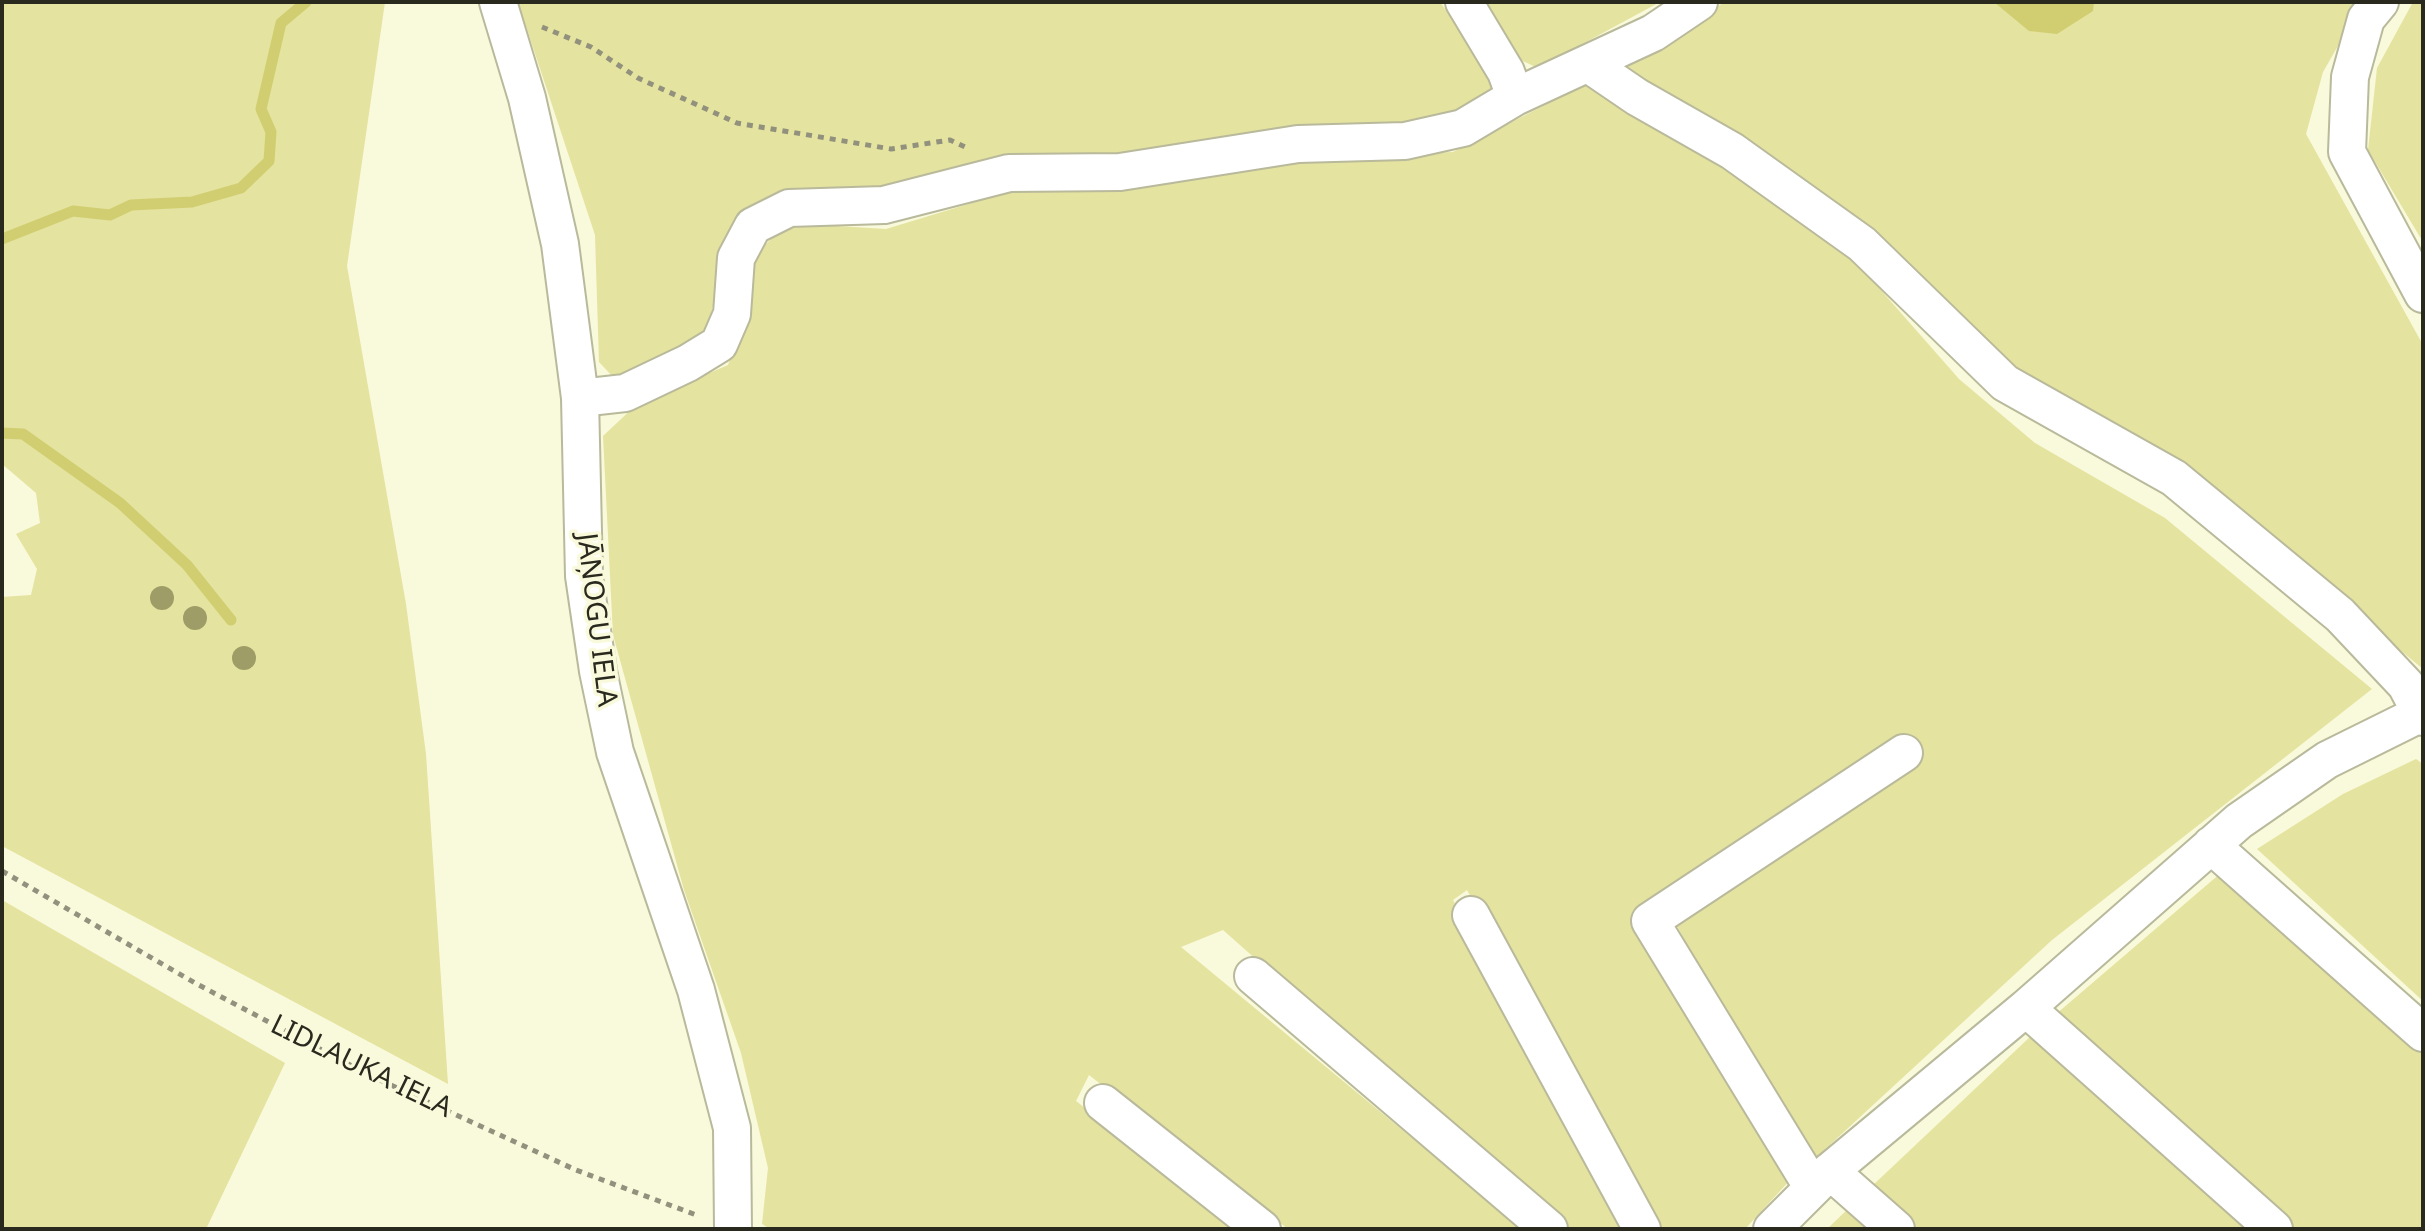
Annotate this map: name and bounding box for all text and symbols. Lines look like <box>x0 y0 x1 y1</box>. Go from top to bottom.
street label: JĀŅOGU IELA <box>569 531 623 709</box>
street label: LIDLAUKA IELA <box>265 1009 457 1125</box>

